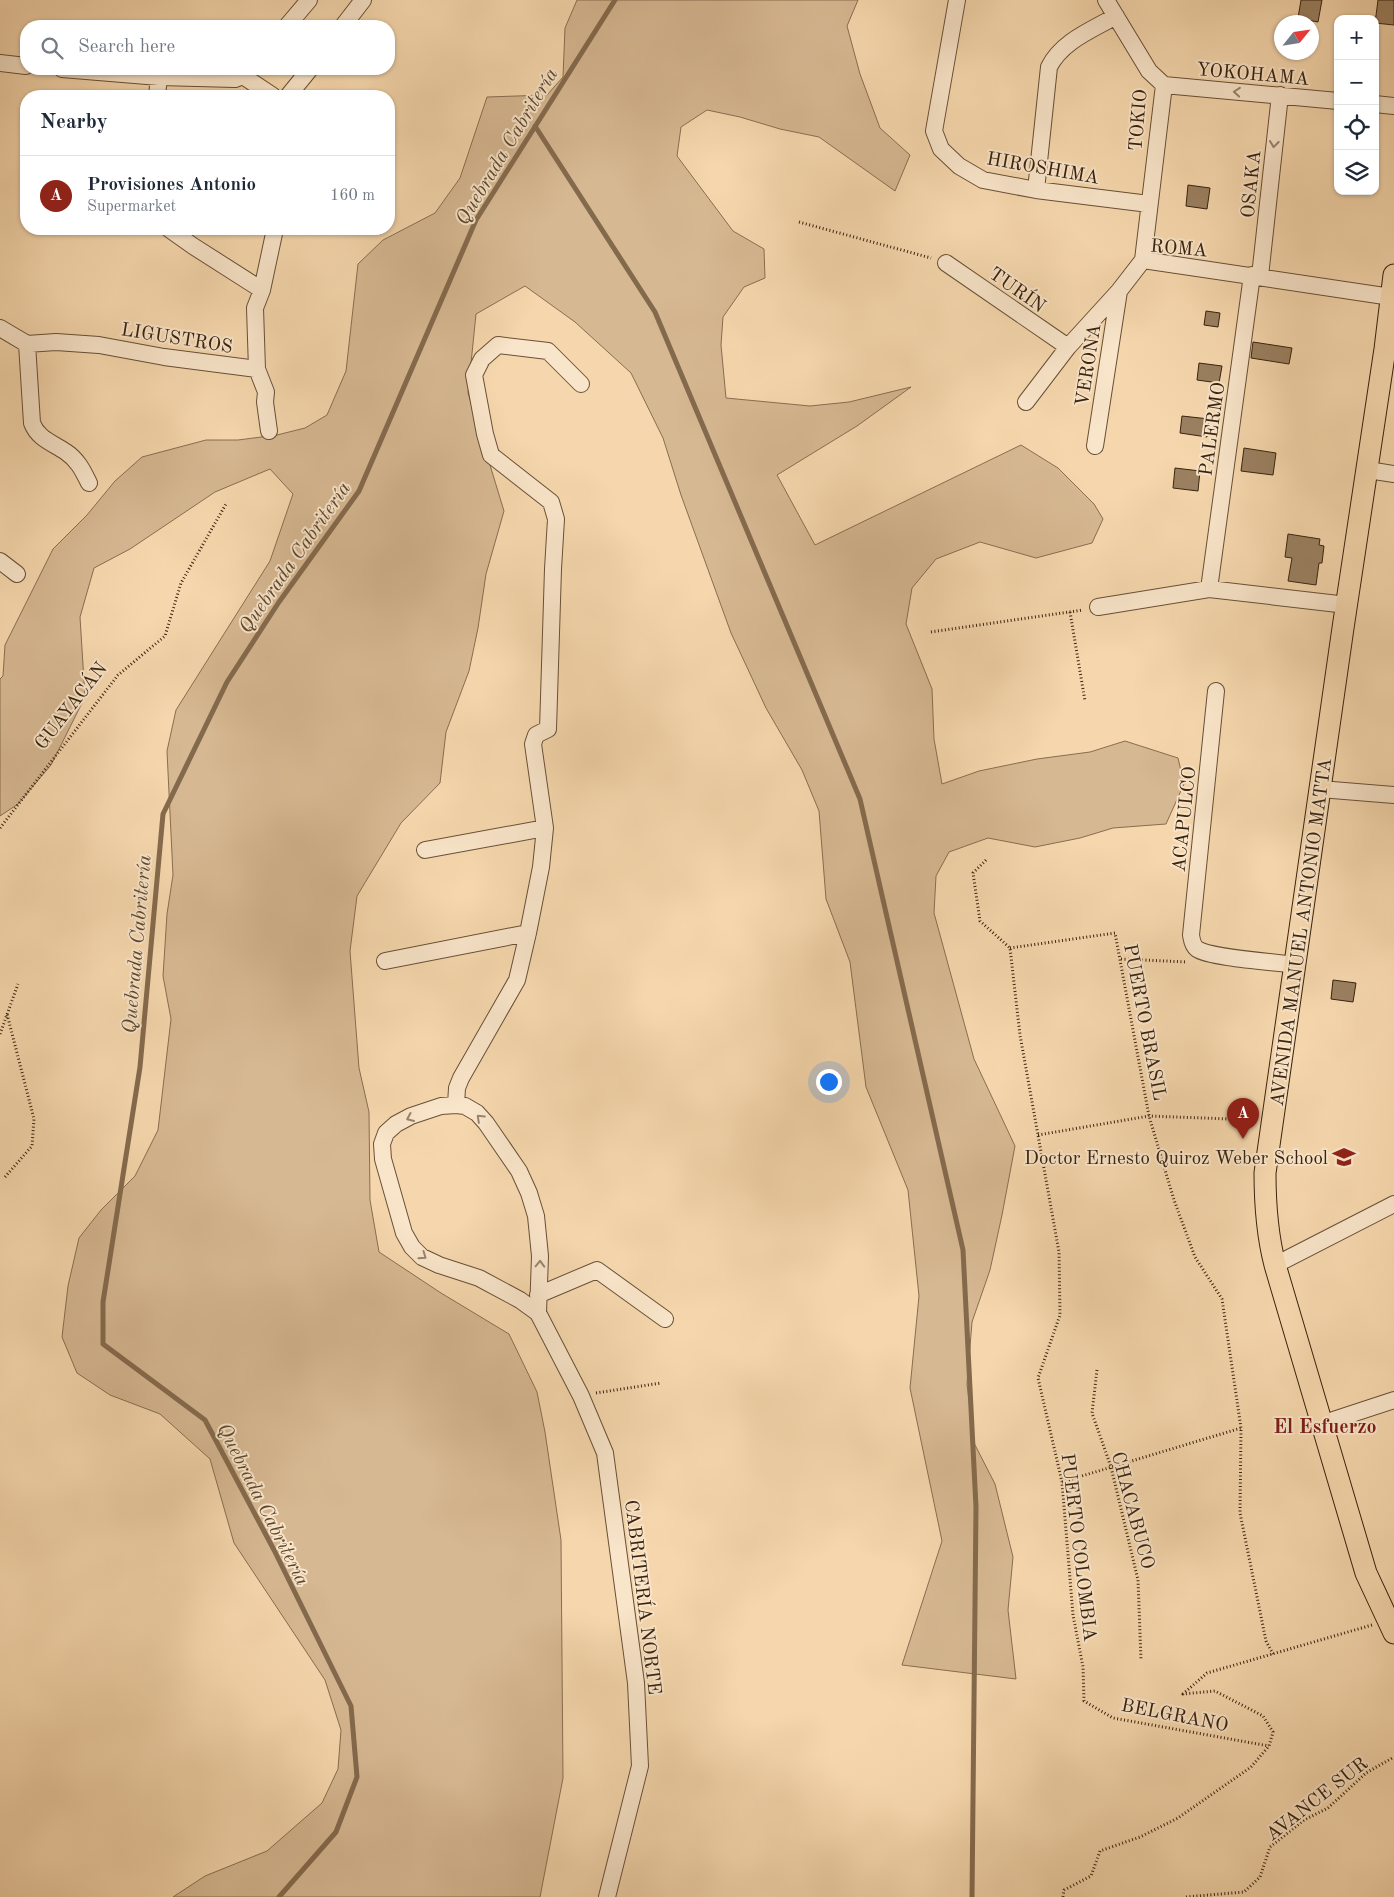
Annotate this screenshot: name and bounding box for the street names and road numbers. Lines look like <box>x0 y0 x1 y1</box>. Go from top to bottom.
street label: YOKOHAMA <box>1196 61 1310 90</box>
street label: TOKIO <box>1127 88 1152 152</box>
street label: OSAKA <box>1239 149 1266 219</box>
street label: HIROSHIMA <box>985 150 1101 189</box>
street label: ROMA <box>1149 238 1209 261</box>
street label: TURÍN <box>985 262 1051 317</box>
street label: LIGUSTROS <box>119 321 234 358</box>
street label: VERONA <box>1074 322 1105 408</box>
street label: PALERMO <box>1197 381 1229 478</box>
street label: GUAYACÁN <box>29 657 112 754</box>
street label: AVENIDA MANUEL ANTONIO MATTA <box>1269 757 1336 1108</box>
street label: ACAPULCO <box>1171 766 1200 873</box>
street label: PUERTO BRASIL <box>1119 942 1168 1103</box>
street label: CHACABUCO <box>1107 1450 1156 1571</box>
street label: PUERTO COLOMBIA <box>1057 1452 1099 1643</box>
street label: CABRITERÍA NORTE <box>620 1498 667 1696</box>
street label: BELGRANO <box>1119 1697 1230 1736</box>
street label: AVANCE SUR <box>1263 1755 1372 1845</box>

